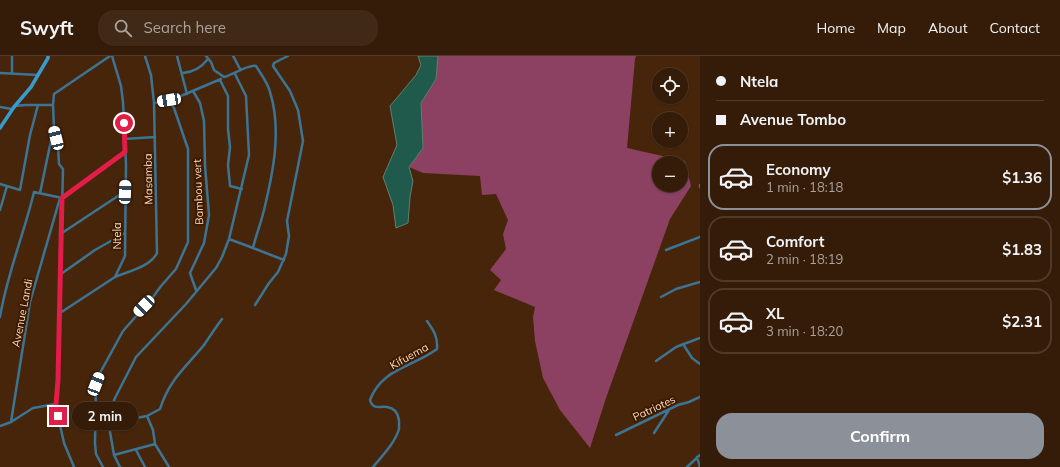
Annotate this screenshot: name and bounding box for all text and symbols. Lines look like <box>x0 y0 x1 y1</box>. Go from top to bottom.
search box <box>98 10 378 46</box>
text: Swyft <box>20 16 74 40</box>
icon: search <box>112 17 134 39</box>
text: Search here <box>144 18 226 37</box>
text: Home <box>816 19 855 37</box>
text: Map <box>877 19 906 37</box>
text: About <box>928 19 968 37</box>
text: Contact <box>990 19 1040 37</box>
map controls <box>652 68 688 192</box>
button: locate <box>652 68 688 104</box>
text: Ntela <box>740 72 778 91</box>
car <box>156 92 182 108</box>
text: Avenue Tombo <box>740 110 846 129</box>
button: + <box>652 112 688 148</box>
route start <box>115 114 133 132</box>
car <box>47 125 65 151</box>
street label: Masamba <box>141 153 155 205</box>
button: − <box>652 156 688 192</box>
street label: Bambou vert <box>190 159 206 225</box>
icon: car <box>718 159 754 195</box>
text: Economy <box>766 160 831 179</box>
text: $1.36 <box>1002 168 1042 187</box>
text: 1 min · 18:18 <box>766 179 843 195</box>
car <box>119 180 131 204</box>
street label: Ntela <box>110 222 124 250</box>
icon: car <box>718 231 754 267</box>
text: Comfort <box>766 232 824 251</box>
text: $1.83 <box>1002 240 1042 259</box>
text: 2 min · 18:19 <box>766 251 843 267</box>
street label: Avenue Landi <box>9 278 35 348</box>
car <box>131 293 157 319</box>
icon: car <box>718 303 754 339</box>
text: XL <box>766 304 784 323</box>
text: $2.31 <box>1002 312 1042 331</box>
text: 3 min · 18:20 <box>766 323 843 339</box>
street label: Kifuema <box>387 340 431 372</box>
car <box>86 371 106 397</box>
street label: Patriotes <box>630 392 678 424</box>
callout: 2 min <box>72 402 138 430</box>
route end <box>49 407 67 425</box>
text: 2 min <box>88 408 122 424</box>
button: Confirm <box>716 413 1044 459</box>

